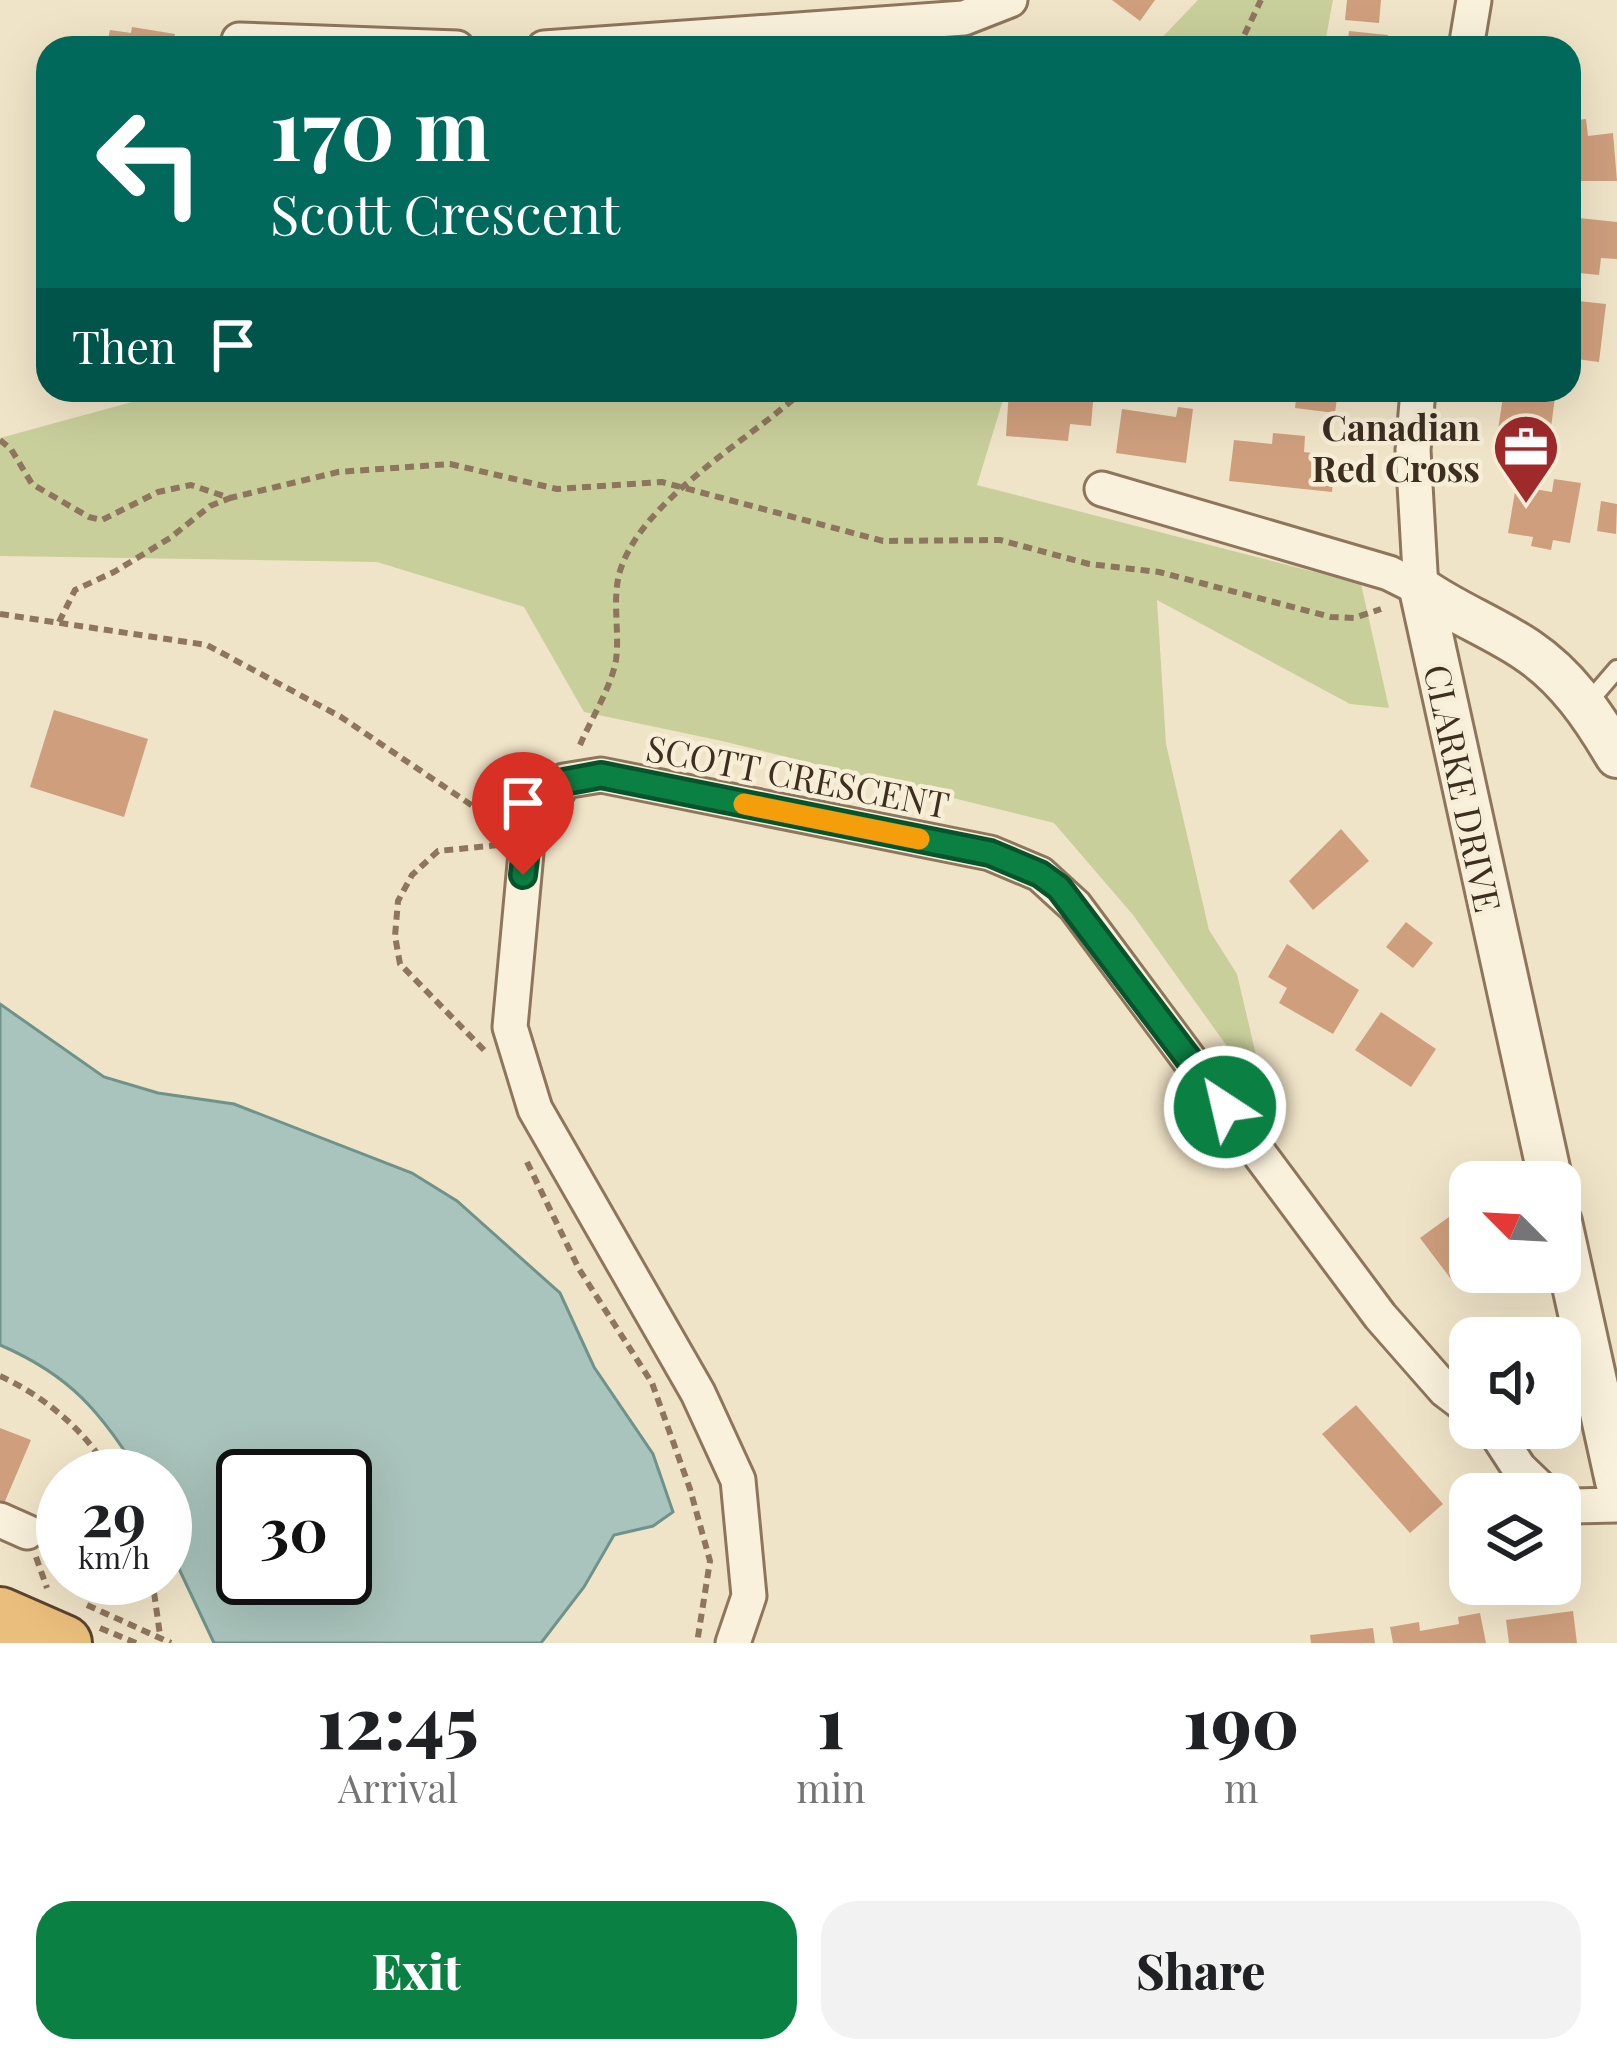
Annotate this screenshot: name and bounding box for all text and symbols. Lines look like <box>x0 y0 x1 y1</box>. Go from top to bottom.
text: 170 m <box>270 70 490 182</box>
icon: left <box>72 84 228 240</box>
text: Scott Crescent <box>270 177 620 249</box>
icon: arrive <box>200 312 266 378</box>
text: Then <box>72 315 176 375</box>
place label: Canadian Red Cross <box>1312 402 1480 491</box>
office icon: Canadian Red Cross <box>1491 412 1561 506</box>
street label: CLARKE DRIVE <box>1414 660 1514 916</box>
street label: SCOTT CRESCENT <box>642 722 954 828</box>
pin <box>472 752 574 875</box>
icon: arrive <box>490 770 556 836</box>
position arrow <box>1162 1044 1288 1170</box>
north arrow <box>1449 1161 1581 1293</box>
map controls <box>1449 1161 1581 1605</box>
button: sound <box>1449 1317 1581 1449</box>
speed limit sign: 30 <box>216 1449 372 1605</box>
text: 29 <box>82 1472 146 1552</box>
button: layers <box>1449 1473 1581 1605</box>
text: km/h <box>78 1537 150 1577</box>
text: 12:45 <box>318 1671 479 1767</box>
text: 1 <box>817 1671 845 1767</box>
text: 190 <box>1183 1671 1299 1767</box>
text: Arrival <box>338 1761 458 1813</box>
text: min <box>796 1761 866 1813</box>
text: m <box>1224 1761 1259 1813</box>
button: Exit <box>36 1901 797 2039</box>
button: Share <box>821 1901 1581 2039</box>

